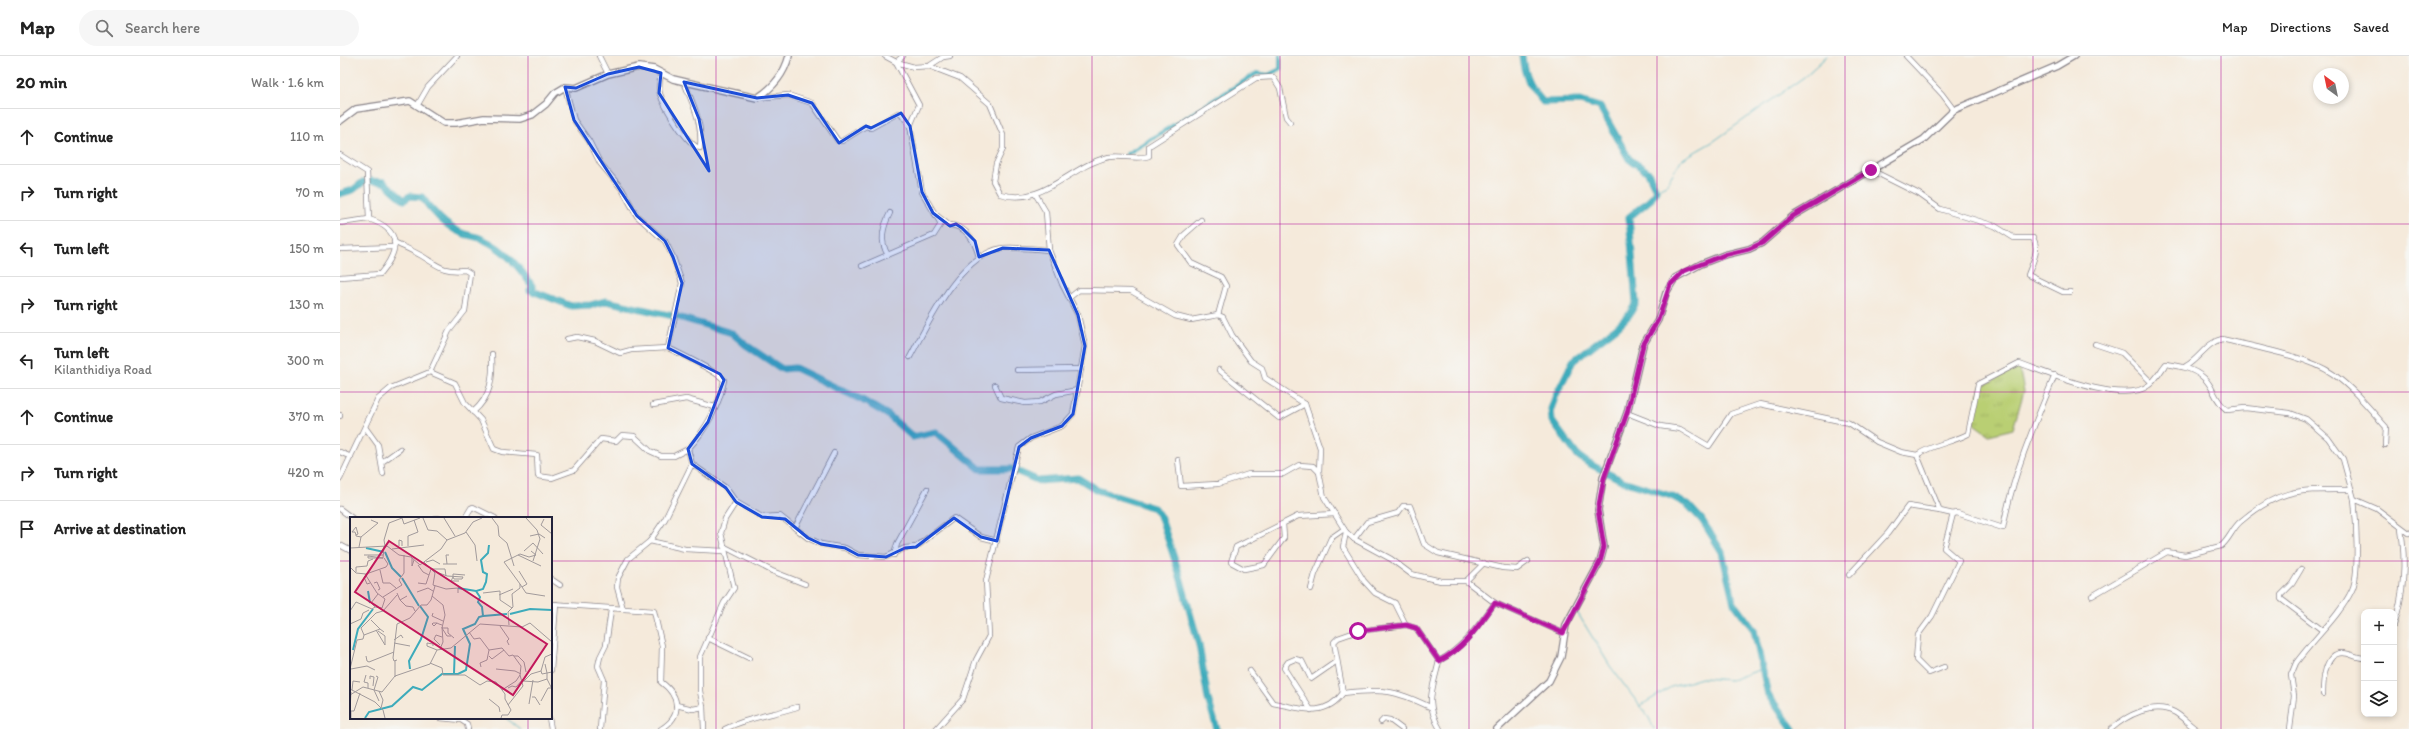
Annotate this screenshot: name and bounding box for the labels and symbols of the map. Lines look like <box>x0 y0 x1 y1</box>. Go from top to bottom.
north arrow <box>2313 68 2349 104</box>
route end <box>1862 161 1880 179</box>
inset map <box>350 517 552 719</box>
route start <box>1349 622 1367 640</box>

